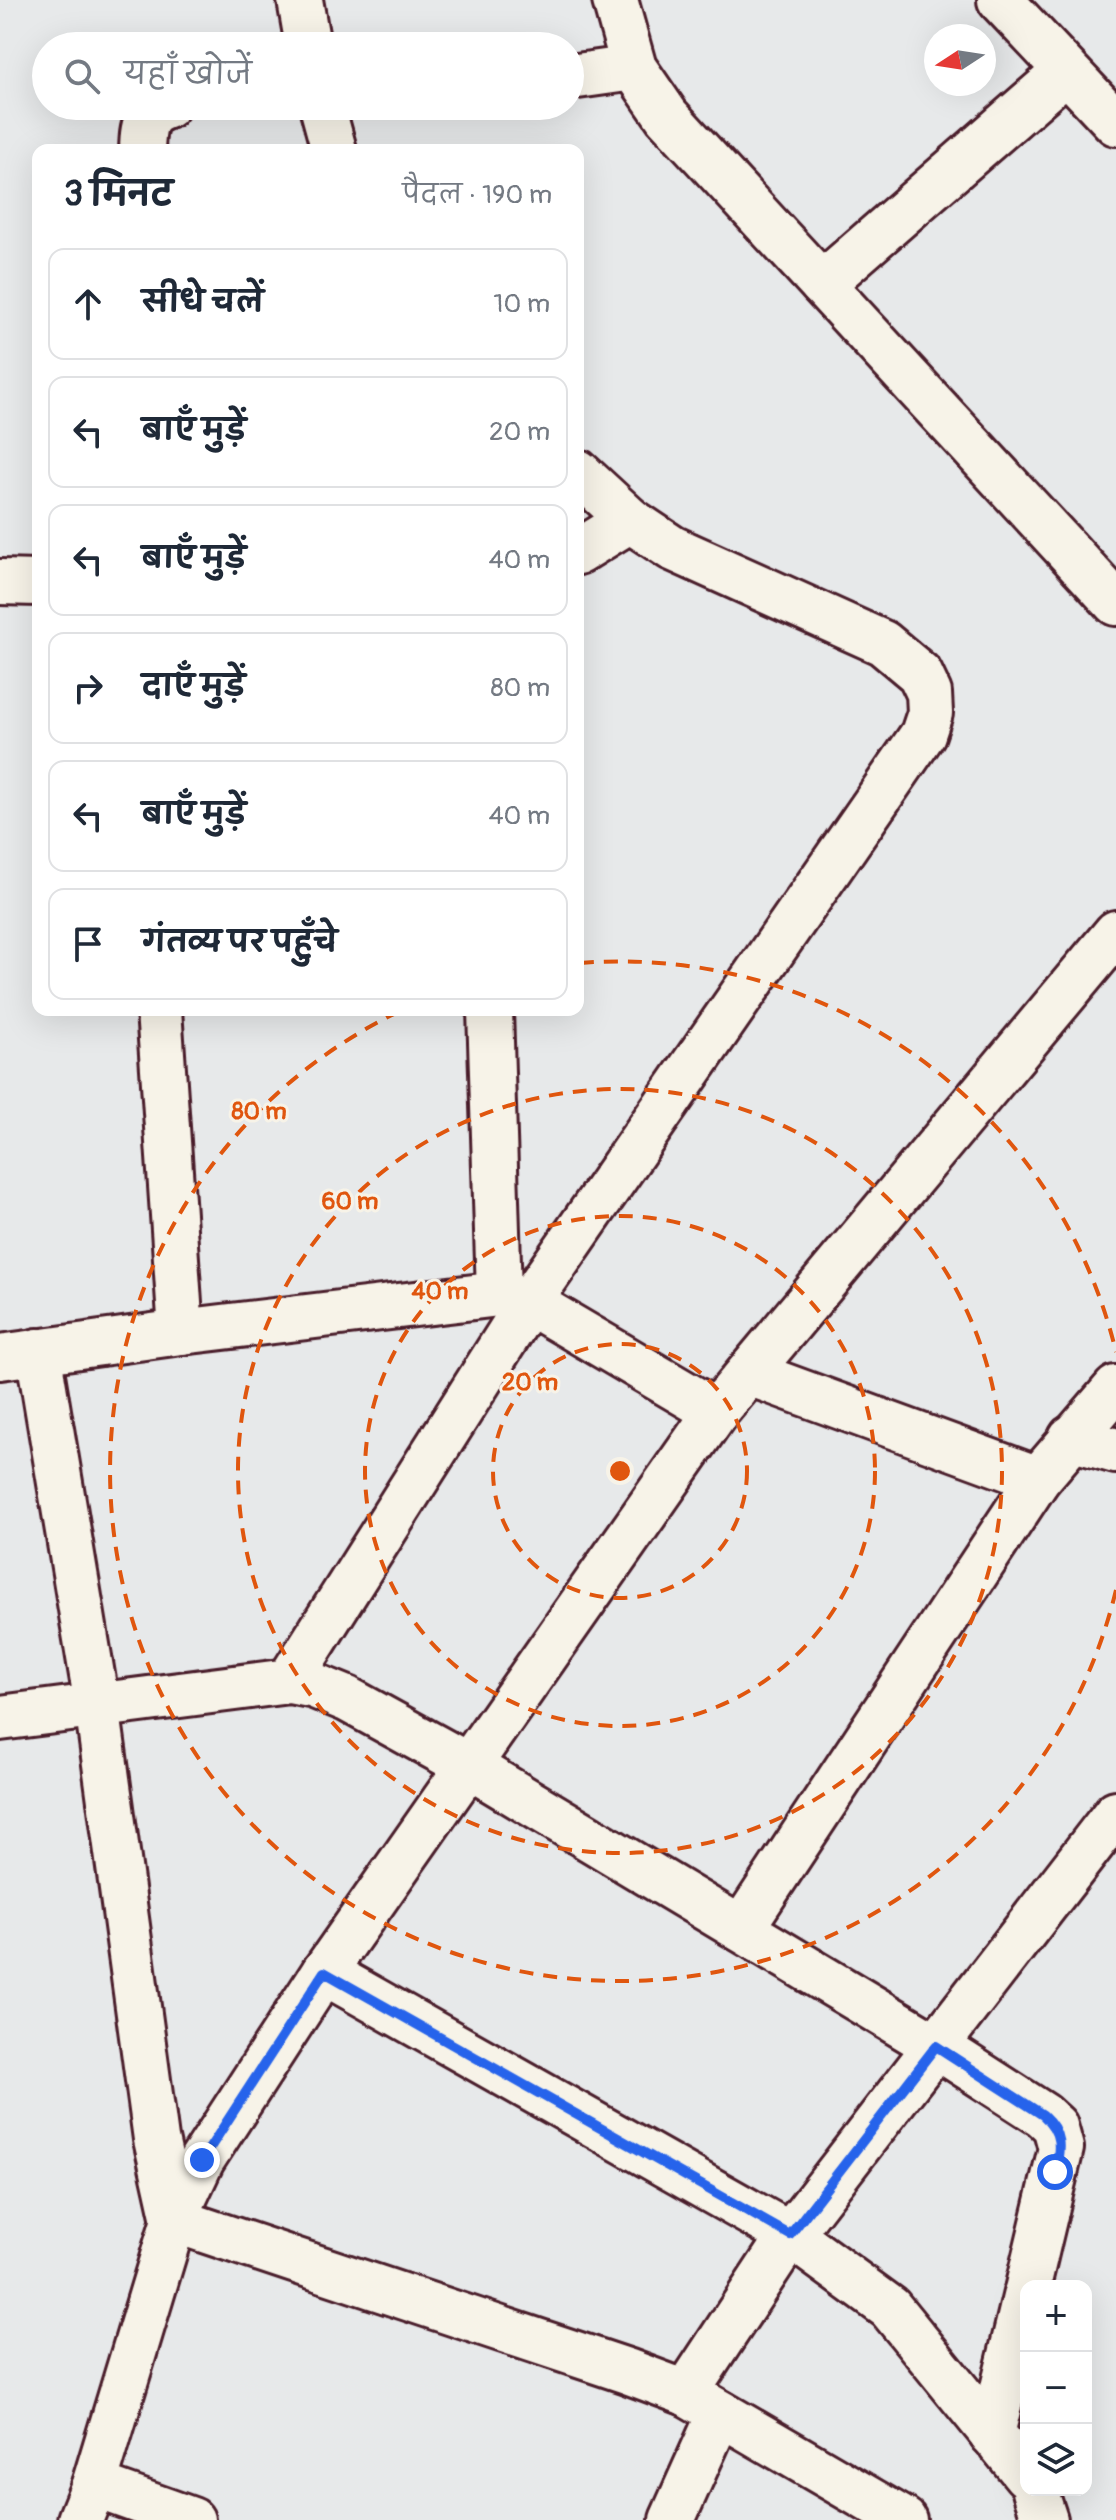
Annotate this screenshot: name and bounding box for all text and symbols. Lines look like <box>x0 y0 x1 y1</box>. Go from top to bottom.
north arrow <box>924 24 996 96</box>
search box <box>32 32 584 120</box>
icon: search <box>60 54 104 98</box>
text: यहाँ खोजें <box>124 56 252 93</box>
text: 3 मिनट <box>64 173 173 216</box>
text: पैदल · 190 m <box>402 179 552 211</box>
icon: ahead <box>66 282 110 326</box>
text: सीधे चलें <box>142 284 264 321</box>
text: 10 m <box>493 288 550 320</box>
icon: left <box>66 410 110 454</box>
text: बाएँ मुड़ें <box>142 412 246 449</box>
text: 20 m <box>489 416 550 448</box>
icon: left <box>66 538 110 582</box>
text: बाएँ मुड़ें <box>142 540 246 577</box>
text: 40 m <box>488 544 550 576</box>
icon: right <box>66 666 110 710</box>
text: दाएँ मुड़ें <box>142 668 245 705</box>
text: 80 m <box>490 672 550 704</box>
icon: left <box>66 794 110 838</box>
text: बाएँ मुड़ें <box>142 796 246 833</box>
text: 40 m <box>488 800 550 832</box>
icon: arrive <box>66 922 110 966</box>
text: गंतव्य पर पहुँचे <box>142 924 337 961</box>
text: 80 m <box>231 1097 287 1126</box>
text: 60 m <box>322 1187 378 1216</box>
text: 40 m <box>412 1277 468 1306</box>
text: 20 m <box>502 1368 558 1397</box>
centre of rings <box>606 1457 634 1485</box>
route end <box>184 2142 220 2178</box>
route start <box>1037 2154 1073 2190</box>
map controls <box>1020 2280 1092 2496</box>
button: + <box>1020 2280 1092 2352</box>
button: − <box>1020 2352 1092 2424</box>
button: layers <box>1020 2424 1092 2496</box>

